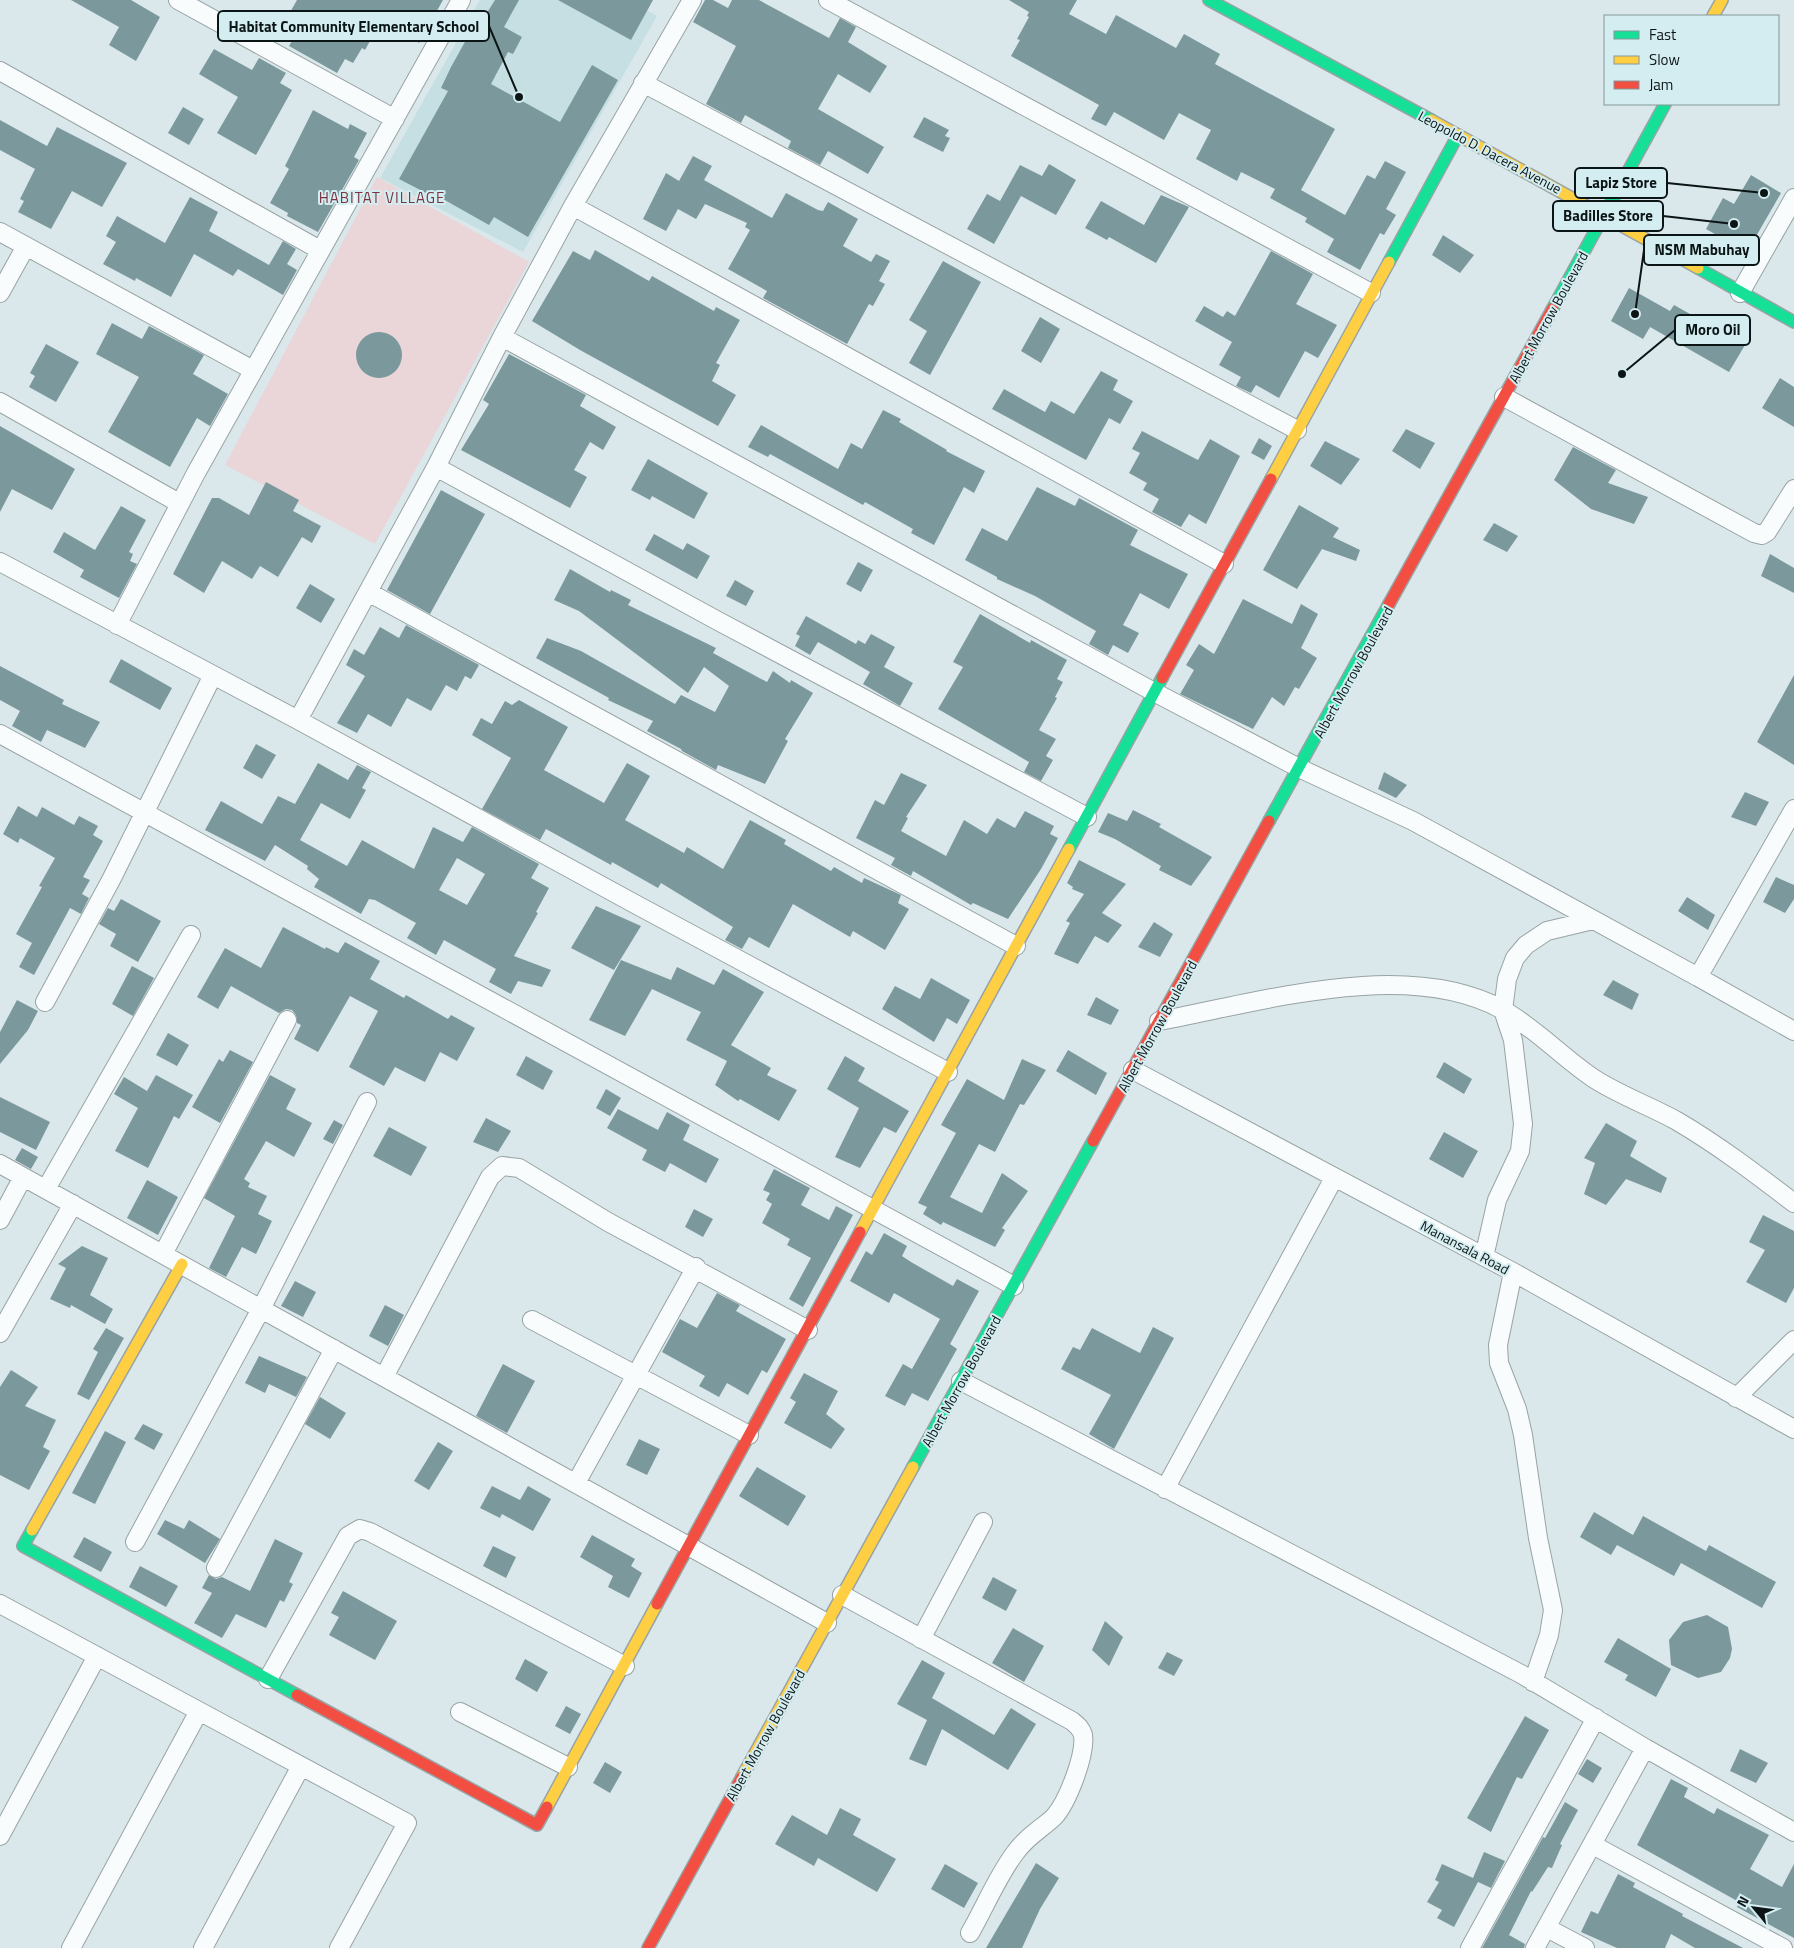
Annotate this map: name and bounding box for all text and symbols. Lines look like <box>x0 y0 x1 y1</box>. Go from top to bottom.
callout: Habitat Community Elementary School <box>218 11 489 41</box>
text: Habitat Community Elementary School <box>229 15 479 38</box>
legend <box>1604 15 1779 105</box>
text: Fast <box>1649 23 1677 46</box>
text: Slow <box>1649 48 1680 71</box>
text: Jam <box>1649 73 1673 96</box>
street label: Leopoldo D. Dacera Avenue <box>1415 105 1565 199</box>
callout: Lapiz Store <box>1575 168 1667 198</box>
text: Lapiz Store <box>1585 171 1657 194</box>
district label: HABITAT VILLAGE <box>319 186 445 209</box>
callout: Badilles Store <box>1553 201 1663 231</box>
text: Badilles Store <box>1563 204 1653 227</box>
callout: NSM Mabuhay <box>1644 235 1759 265</box>
text: NSM Mabuhay <box>1654 238 1750 261</box>
street label: Albert Morrow Boulevard <box>1503 247 1593 387</box>
callout: Moro Oil <box>1675 315 1750 345</box>
text: Moro Oil <box>1685 318 1741 341</box>
street label: Albert Morrow Boulevard <box>1308 602 1398 742</box>
street label: Albert Morrow Boulevard <box>1112 956 1202 1096</box>
street label: Manansala Road <box>1417 1215 1513 1279</box>
street label: Albert Morrow Boulevard <box>916 1311 1006 1451</box>
street label: Albert Morrow Boulevard <box>720 1665 810 1805</box>
north arrow <box>1729 1883 1779 1933</box>
text: N <box>1731 1892 1754 1911</box>

